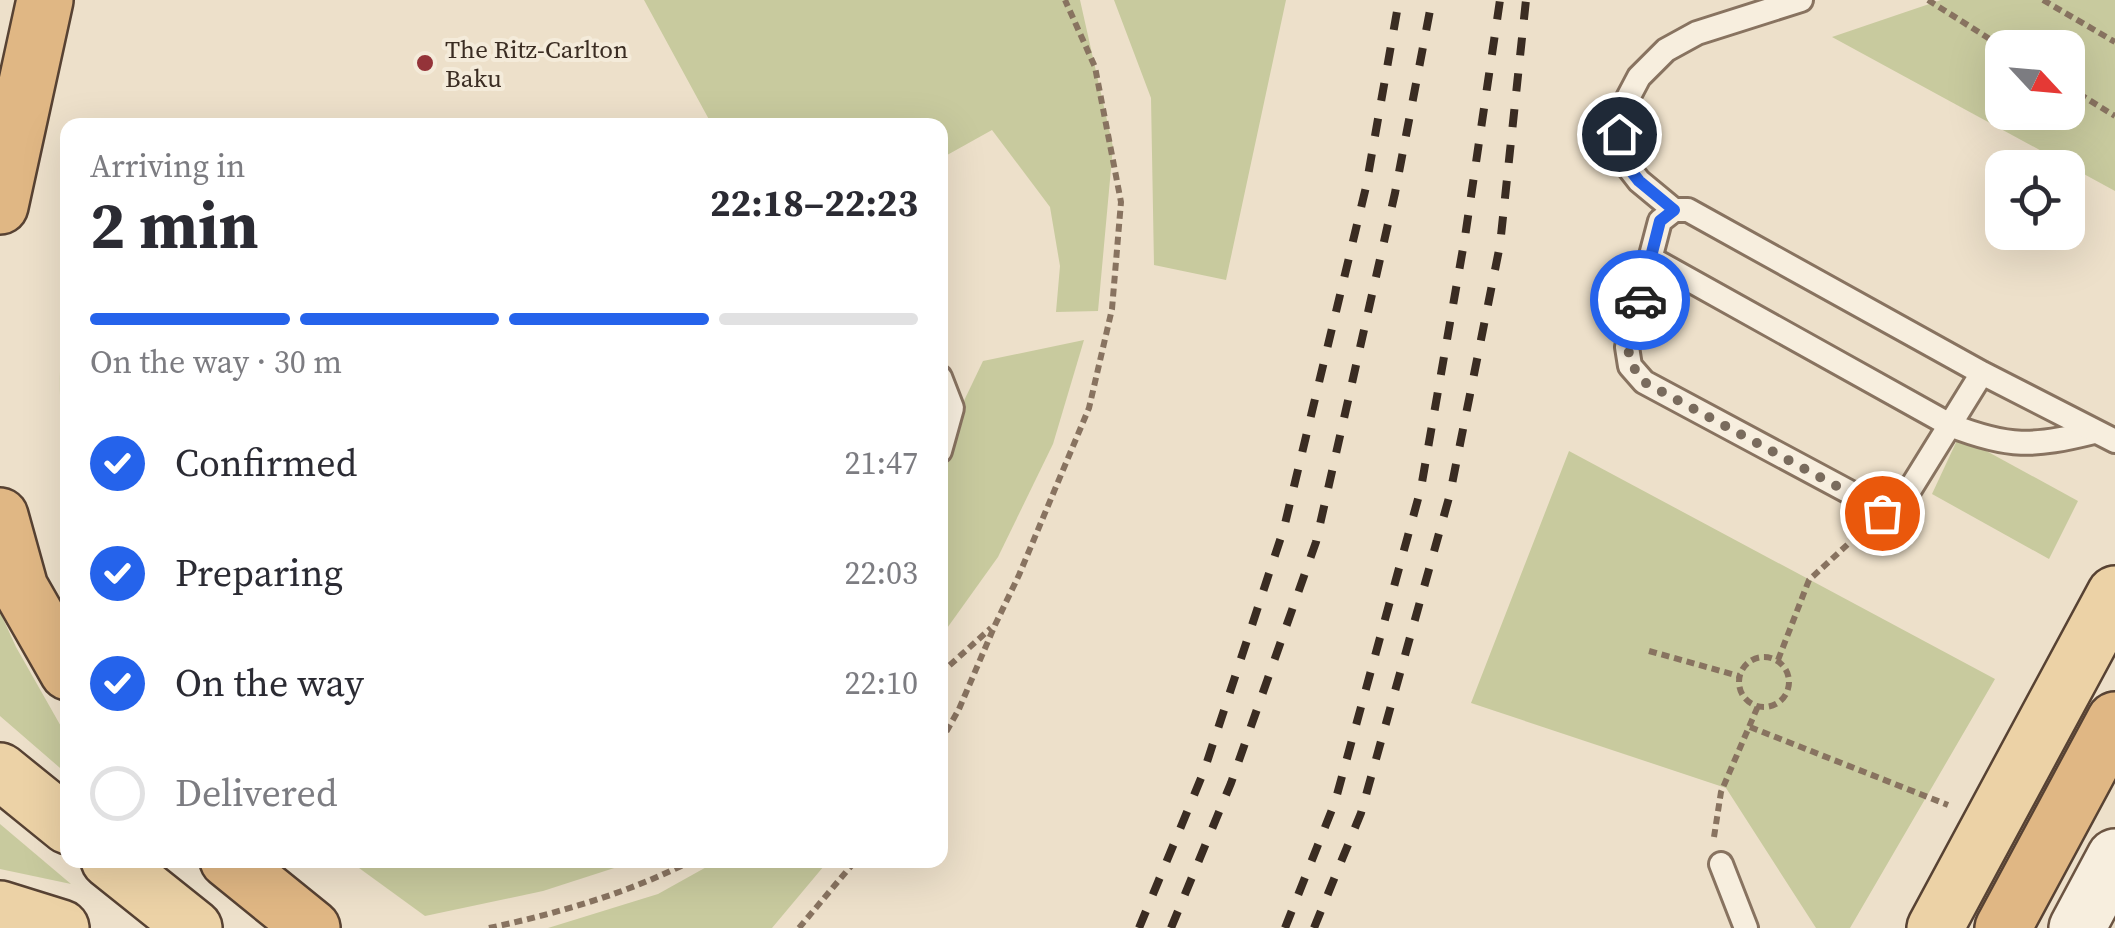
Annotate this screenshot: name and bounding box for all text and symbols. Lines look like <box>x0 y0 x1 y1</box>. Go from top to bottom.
north arrow <box>1985 30 2085 130</box>
map controls <box>1985 30 2085 250</box>
place label: The Ritz-Carlton Baku <box>445 32 628 95</box>
marker: The Ritz-Carlton Baku <box>414 52 436 74</box>
pin <box>1577 92 1662 177</box>
icon: home <box>1592 107 1647 162</box>
text: Arriving in <box>90 144 245 188</box>
button: locate <box>1985 150 2085 250</box>
text: 22:18–22:23 <box>710 177 918 229</box>
text: 2 min <box>90 181 259 270</box>
courier <box>1590 250 1690 350</box>
icon: car <box>1613 273 1668 328</box>
text: On the way · 30 m <box>90 340 342 384</box>
icon: check <box>90 436 145 491</box>
text: Confirmed <box>175 437 357 489</box>
text: 21:47 <box>844 441 918 485</box>
pin <box>1840 471 1925 556</box>
icon: bag <box>1855 486 1910 541</box>
icon: check <box>90 546 145 601</box>
text: Preparing <box>175 547 343 599</box>
text: 22:03 <box>844 551 918 595</box>
icon: check <box>90 656 145 711</box>
text: On the way <box>175 657 364 709</box>
text: 22:10 <box>844 661 918 705</box>
text: Delivered <box>175 767 338 819</box>

